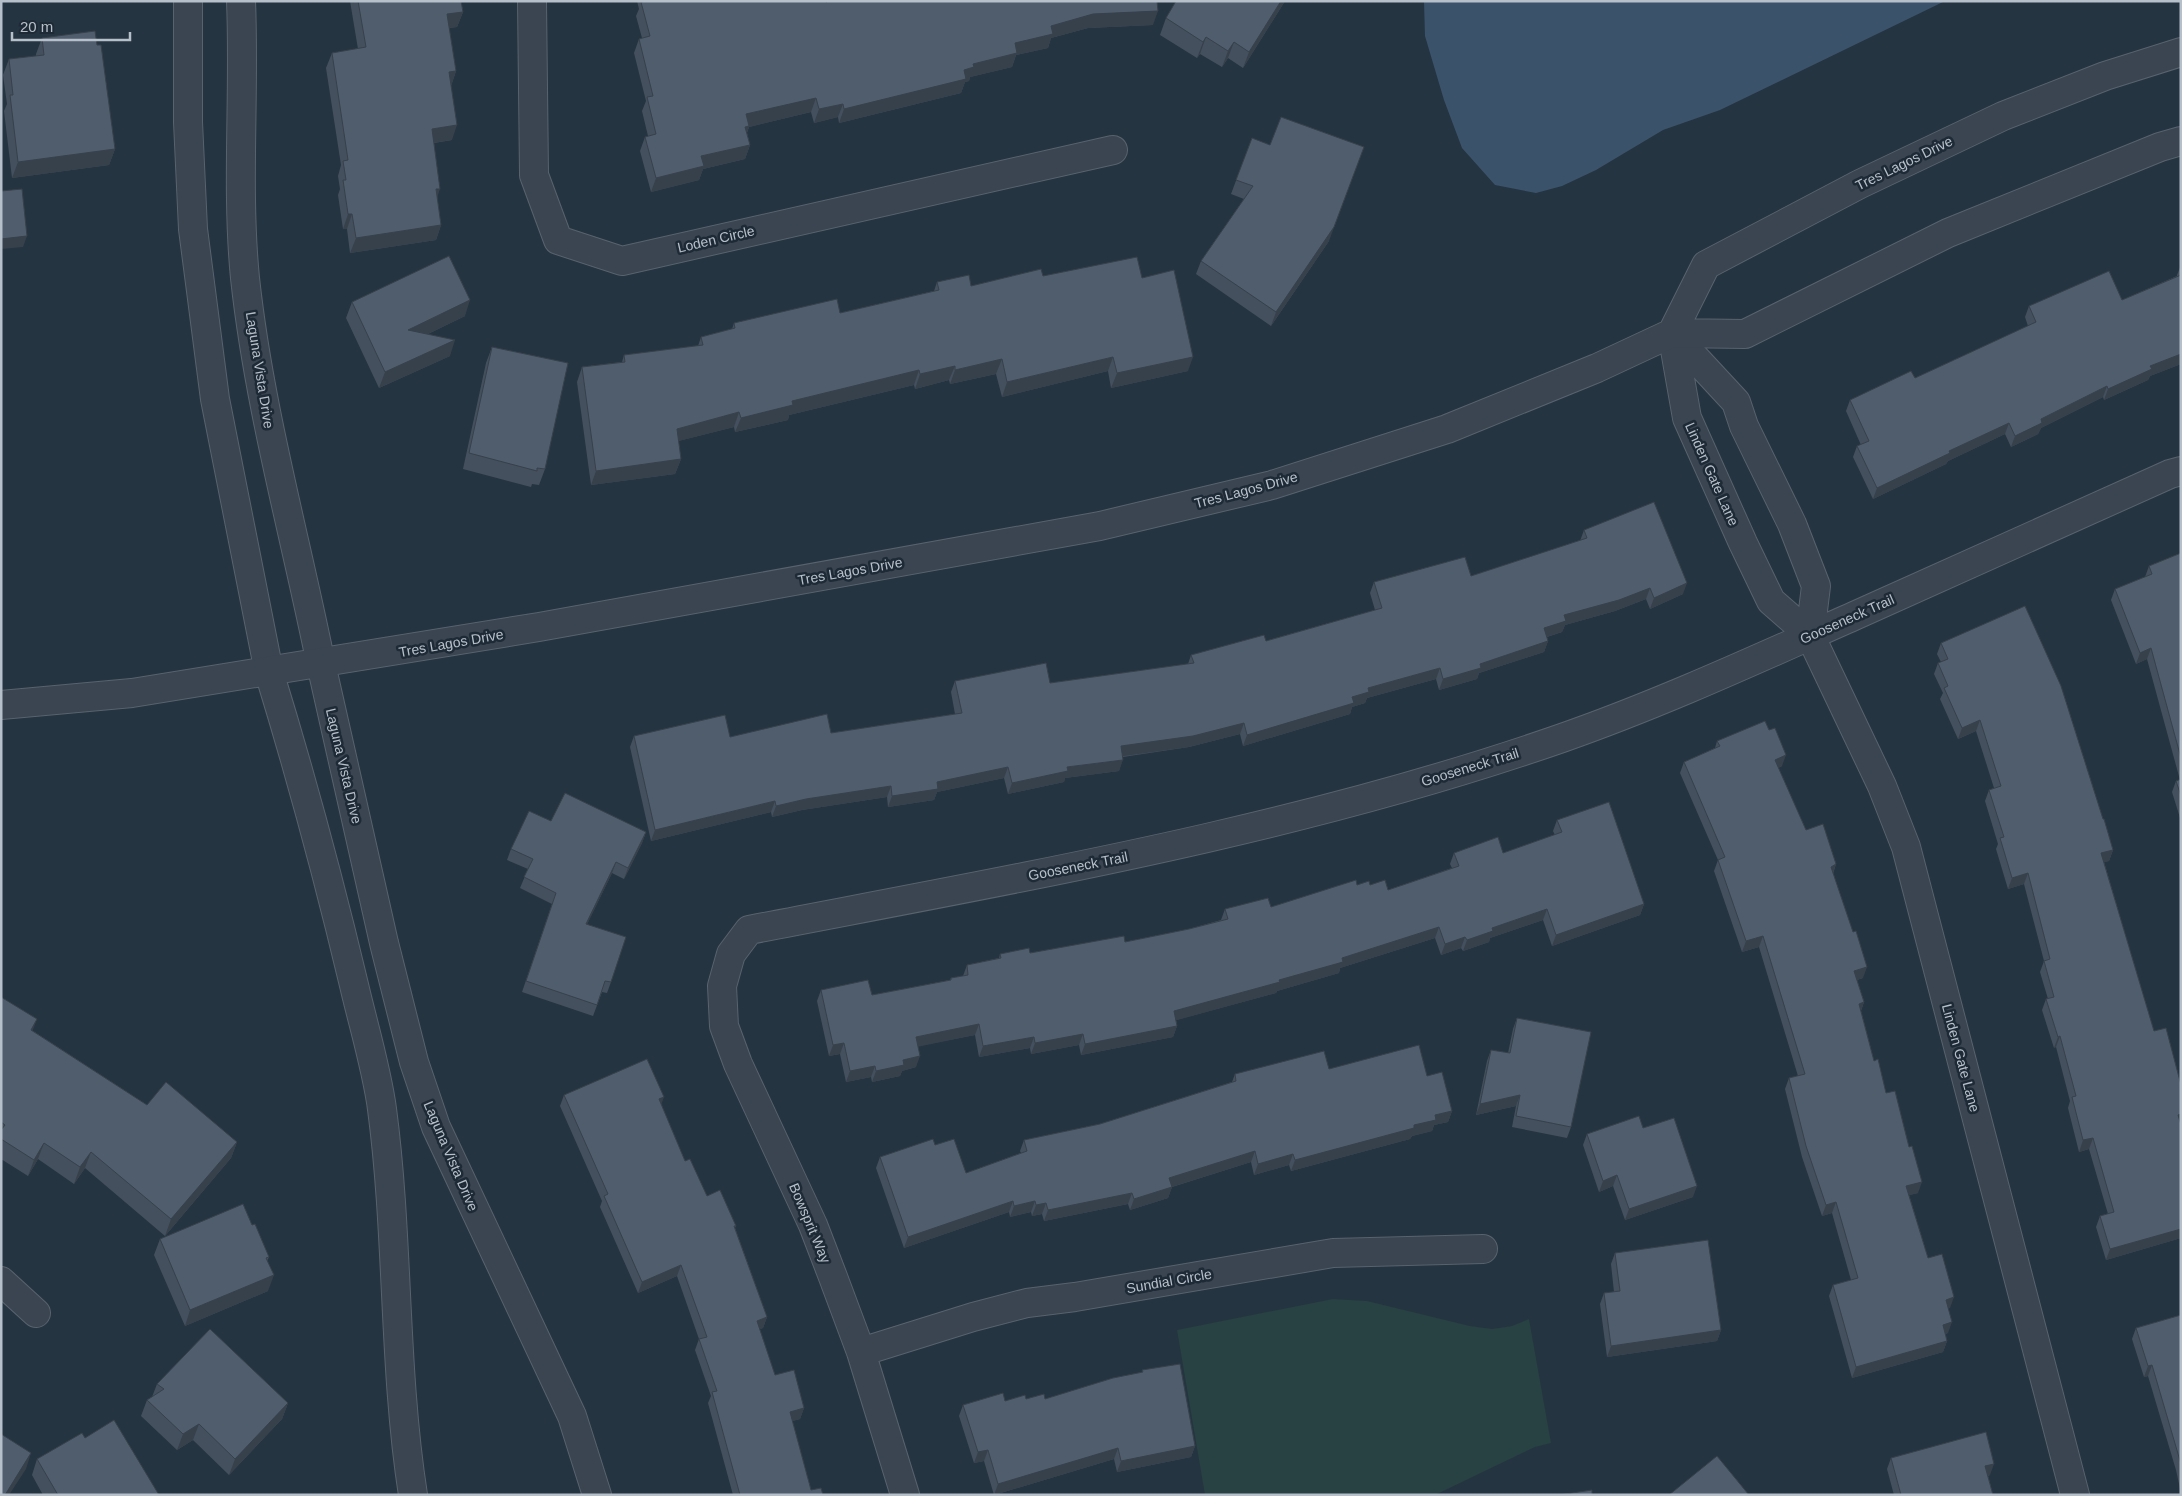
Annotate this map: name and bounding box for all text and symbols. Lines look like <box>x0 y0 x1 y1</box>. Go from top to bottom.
scale bar <box>12 10 130 42</box>
text: 20 m <box>20 18 53 35</box>
street label: Tres Lagos Drive <box>1853 132 1955 193</box>
street label: Loden Circle <box>676 222 756 256</box>
street label: Laguna Vista Drive <box>243 310 277 430</box>
street label: Linden Gate Lane <box>1682 420 1742 528</box>
street label: Tres Lagos Drive <box>1193 468 1300 511</box>
street label: Tres Lagos Drive <box>796 554 904 588</box>
street label: Gooseneck Trail <box>1798 591 1896 647</box>
street label: Tres Lagos Drive <box>397 626 505 660</box>
street label: Laguna Vista Drive <box>323 707 365 826</box>
street label: Gooseneck Trail <box>1419 745 1521 789</box>
street label: Gooseneck Trail <box>1027 848 1129 884</box>
street label: Linden Gate Lane <box>1939 1002 1983 1114</box>
street label: Laguna Vista Drive <box>421 1099 482 1214</box>
street label: Bowsprit Way <box>786 1181 834 1265</box>
street label: Sundial Circle <box>1125 1266 1213 1296</box>

